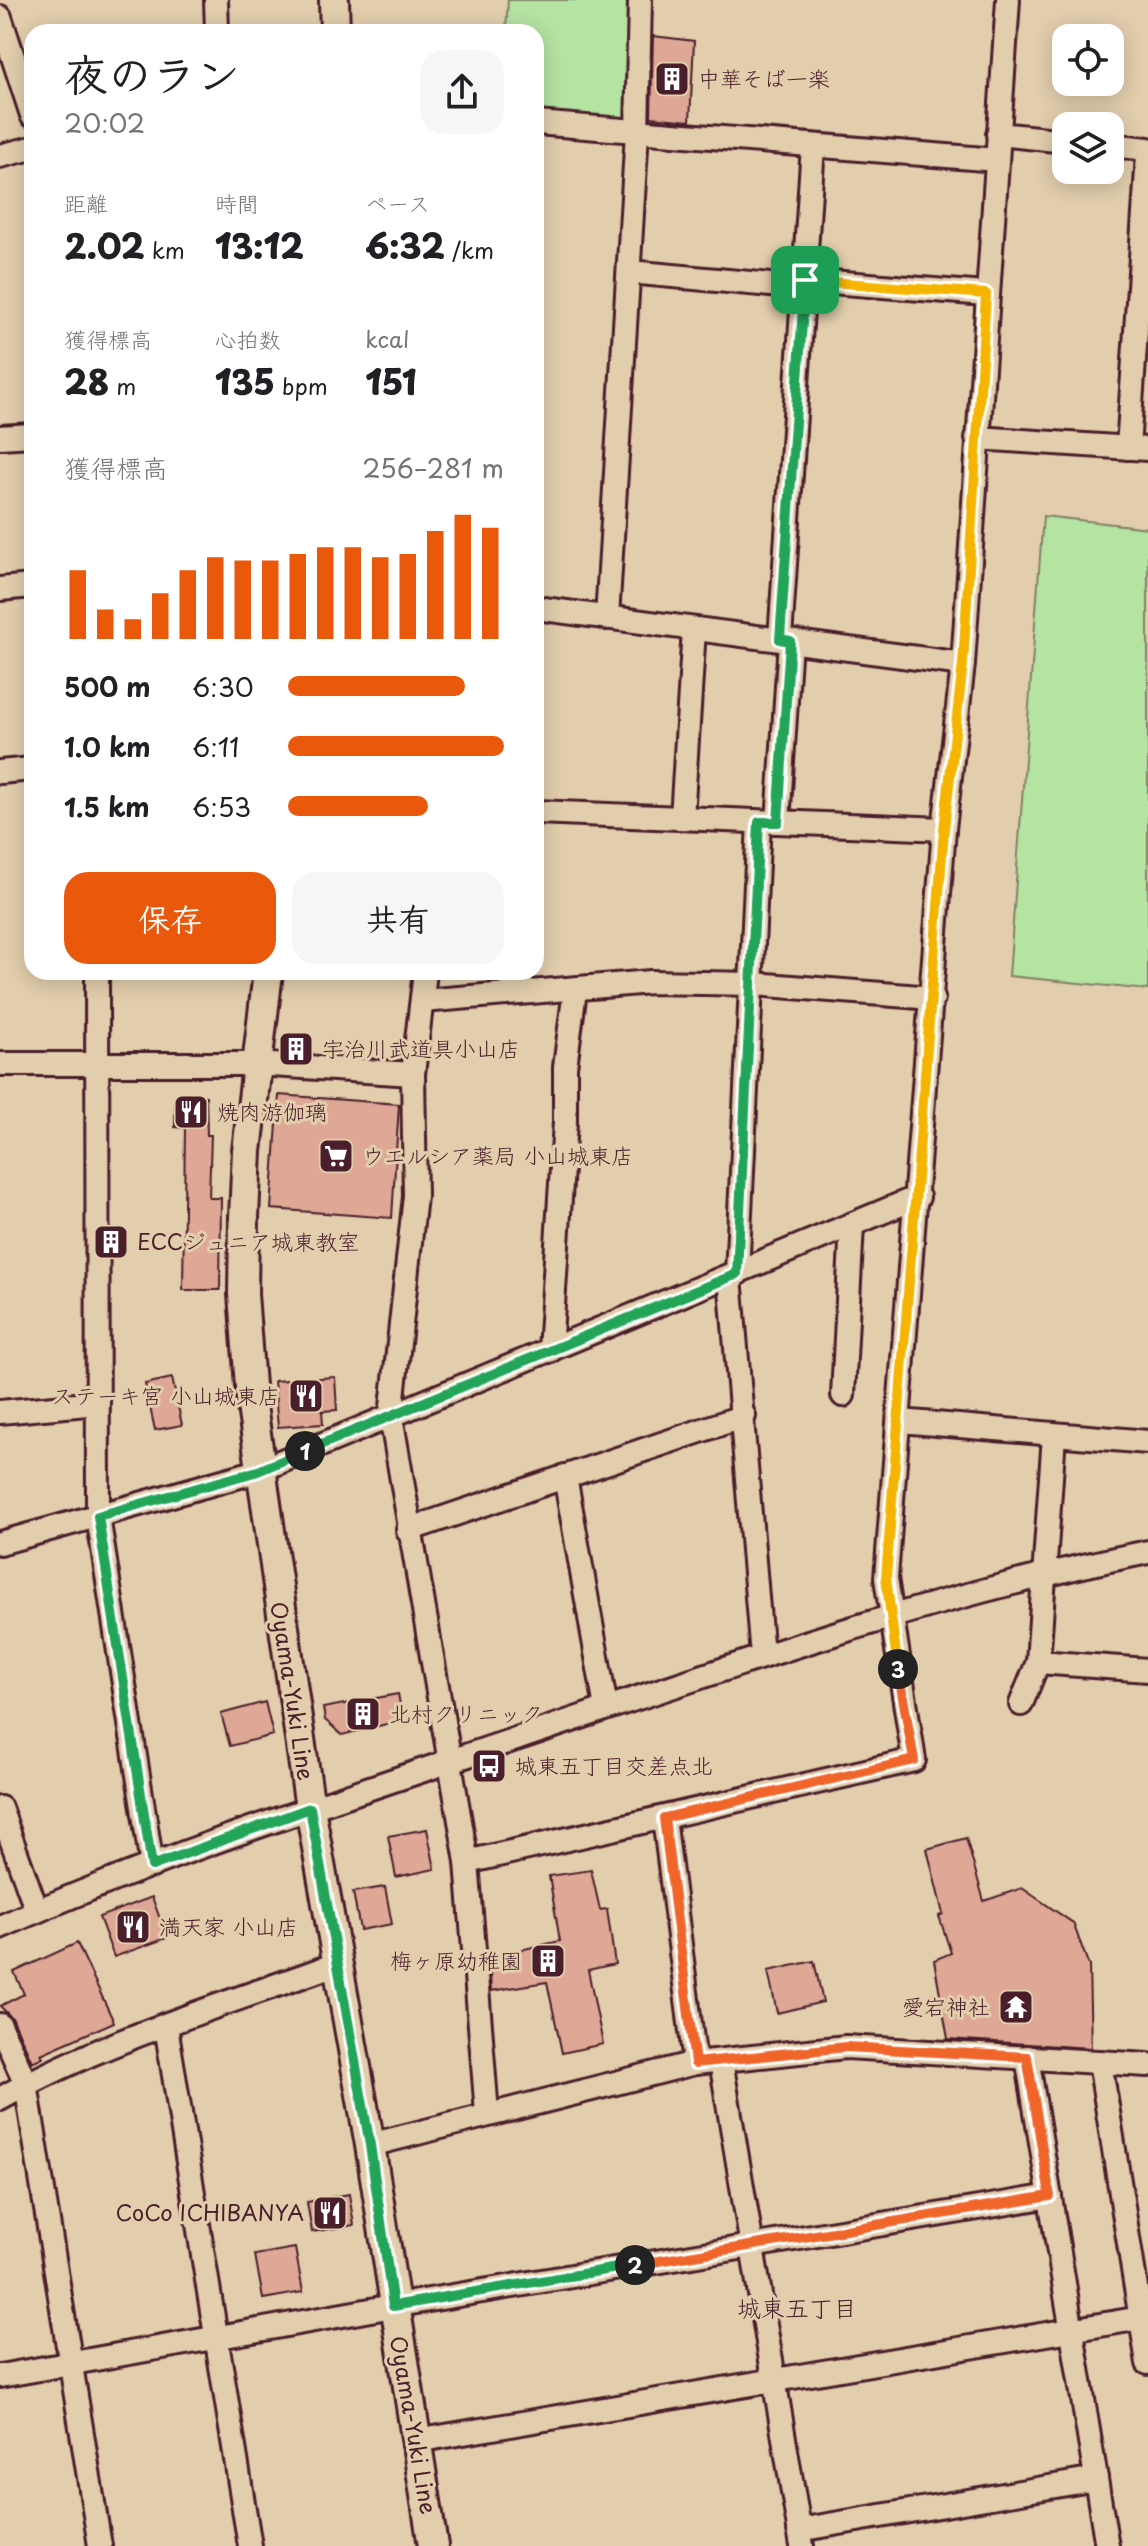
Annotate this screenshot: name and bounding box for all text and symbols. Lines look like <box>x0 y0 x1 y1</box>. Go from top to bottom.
map controls <box>1052 24 1124 184</box>
button: locate <box>1052 24 1124 96</box>
text: 夜のラン <box>64 40 240 106</box>
button: share <box>420 50 504 134</box>
building icon: 中華そば一楽 <box>653 60 691 98</box>
place label: 中華そば一楽 <box>698 61 830 94</box>
text: 20:02 <box>64 103 145 142</box>
button: layers <box>1052 112 1124 184</box>
text: 距離 <box>64 186 108 219</box>
text: 時間 <box>215 186 259 219</box>
text: ペース <box>365 186 430 219</box>
text: 2.02 <box>64 219 144 271</box>
text: 13:12 <box>215 219 304 271</box>
text: 6:32 <box>365 219 445 271</box>
text: km <box>144 233 185 266</box>
text: /km <box>445 233 494 266</box>
pin <box>771 246 839 314</box>
icon: arrive <box>783 258 827 302</box>
text: 獲得標高 <box>64 322 152 355</box>
text: 心拍数 <box>215 322 281 355</box>
text: kcal <box>365 322 409 355</box>
text: 28 <box>64 355 109 407</box>
text: 135 <box>215 355 275 407</box>
text: 151 <box>365 355 417 407</box>
text: m <box>109 369 136 402</box>
text: bpm <box>275 369 328 402</box>
text: 獲得標高 <box>64 448 168 487</box>
text: 256–281 m <box>362 448 504 487</box>
text: 500 m <box>64 667 150 706</box>
text: 6:30 <box>192 667 254 706</box>
text: 1.0 km <box>64 727 151 766</box>
text: 6:11 <box>192 727 239 766</box>
text: 1.5 km <box>64 787 150 826</box>
text: 6:53 <box>192 787 251 826</box>
button: 保存 <box>64 872 276 964</box>
button: 共有 <box>292 872 504 964</box>
building icon: 宇治川武道具小山店 <box>277 1030 315 1068</box>
place label: 宇治川武道具小山店 <box>322 1031 520 1064</box>
restaurant icon: 焼肉游伽璃 <box>172 1093 210 1131</box>
place label: 焼肉游伽璃 <box>217 1094 327 1127</box>
supermarket icon: ウエルシア薬局 小山城東店 <box>317 1137 355 1175</box>
place label: ウエルシア薬局 小山城東店 <box>362 1138 633 1171</box>
building icon: ECCジュニア城東教室 <box>92 1223 130 1261</box>
place label: ECCジュニア城東教室 <box>137 1224 359 1257</box>
restaurant icon: ステーキ宮 小山城東店 <box>287 1377 325 1415</box>
place label: ステーキ宮 小山城東店 <box>52 1378 280 1411</box>
pin: 1 <box>285 1431 325 1471</box>
text: 1 <box>300 1434 310 1467</box>
street label: Oyama-Yuki Line <box>263 1599 324 1783</box>
pin: 3 <box>878 1649 918 1689</box>
text: 3 <box>891 1652 905 1685</box>
building icon: 北村クリニック <box>344 1695 382 1733</box>
place label: 北村クリニック <box>389 1696 543 1729</box>
bus stop icon: 城東五丁目交差点北 <box>470 1747 508 1785</box>
place label: 城東五丁目交差点北 <box>515 1748 713 1781</box>
restaurant icon: 満天家 小山店 <box>114 1908 152 1946</box>
place label: 満天家 小山店 <box>159 1909 298 1942</box>
building icon: 梅ヶ原幼稚園 <box>529 1942 567 1980</box>
place label: 梅ヶ原幼稚園 <box>390 1943 522 1976</box>
temple icon: 愛宕神社 <box>997 1988 1035 2026</box>
place label: 愛宕神社 <box>902 1989 990 2022</box>
restaurant icon: CoCo ICHIBANYA <box>311 2194 349 2232</box>
place label: CoCo ICHIBANYA <box>116 2195 304 2228</box>
pin: 2 <box>615 2245 655 2285</box>
text: 2 <box>627 2248 643 2281</box>
district label: 城東五丁目 <box>737 2289 857 2325</box>
street label: Oyama-Yuki Line <box>383 2333 446 2517</box>

